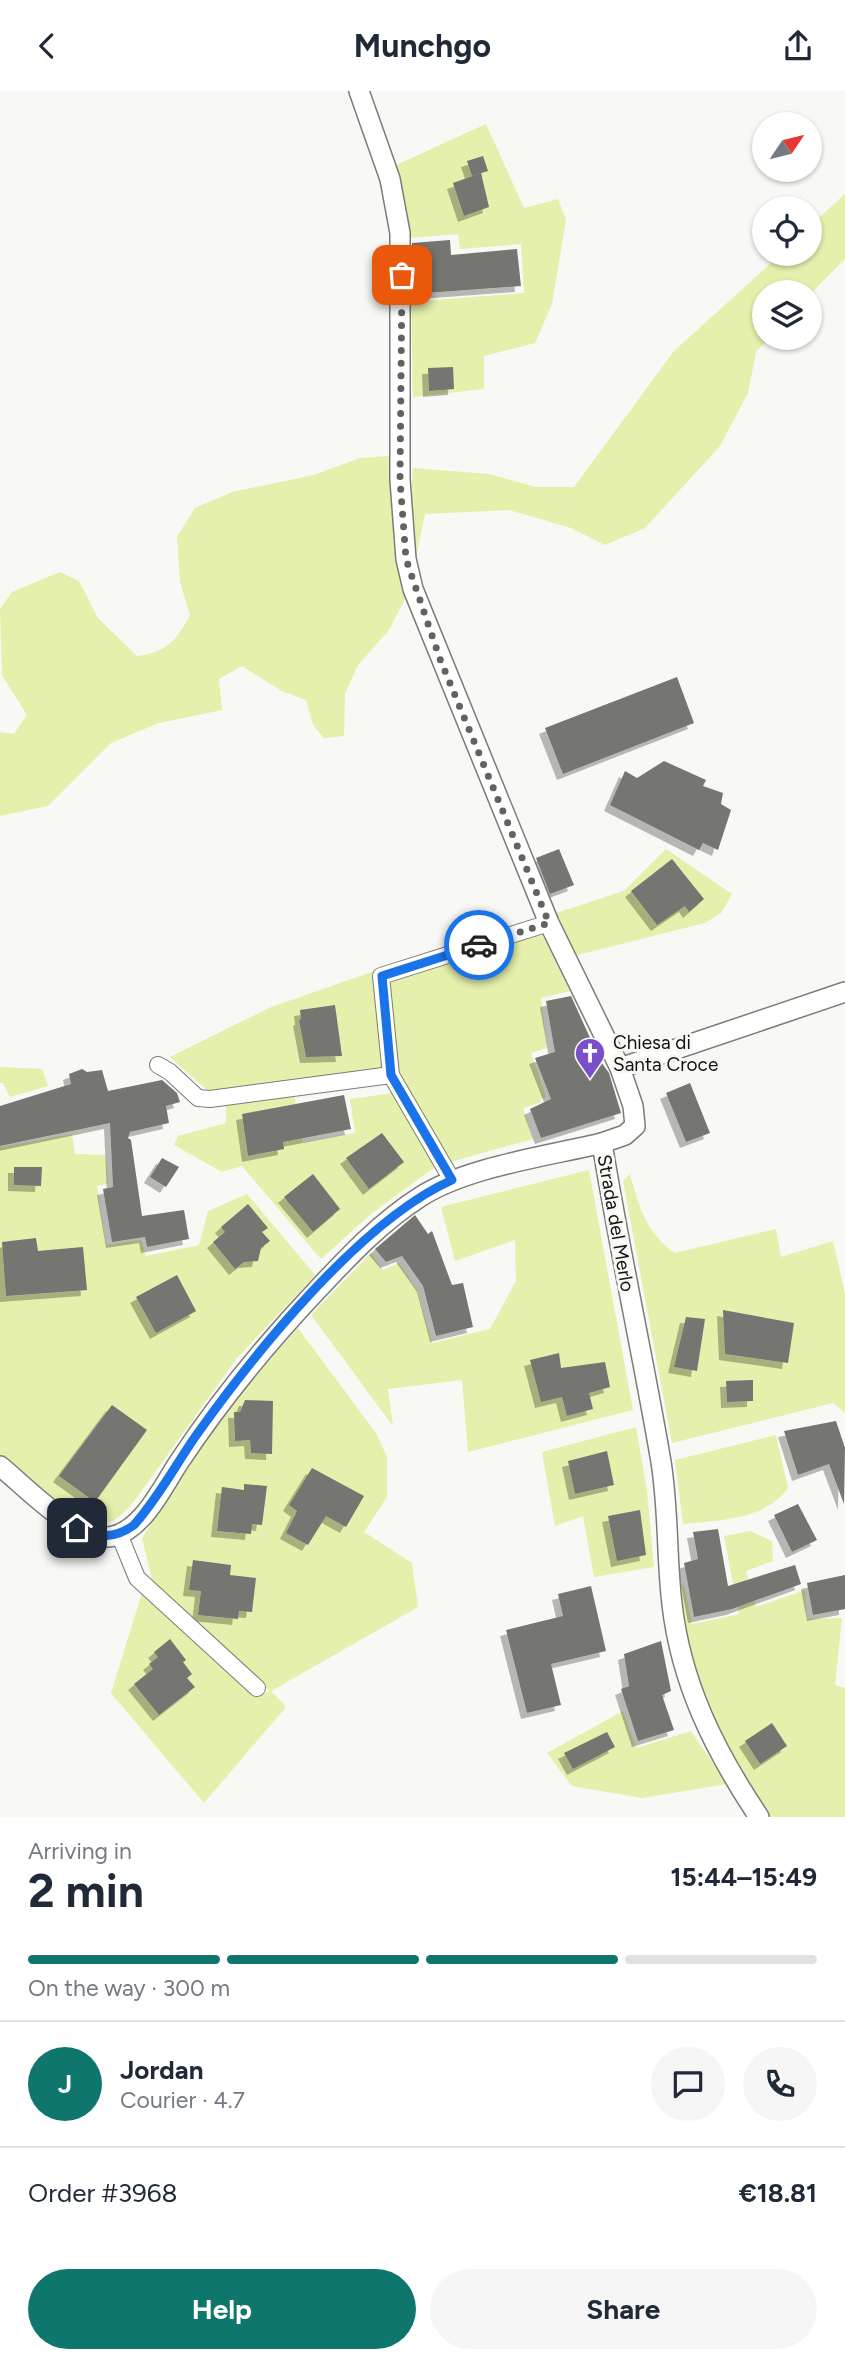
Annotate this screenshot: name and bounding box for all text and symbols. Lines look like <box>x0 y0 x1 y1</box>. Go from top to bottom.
icon: back <box>28 27 66 65</box>
text: Munchgo <box>354 27 491 65</box>
icon: share <box>779 27 817 65</box>
north arrow <box>752 112 822 182</box>
map controls <box>752 112 822 350</box>
button: locate <box>752 196 822 266</box>
pin <box>372 245 432 305</box>
icon: bag <box>383 256 421 294</box>
button: layers <box>752 280 822 350</box>
courier <box>444 910 514 980</box>
icon: car <box>460 926 498 964</box>
place label: Chiesa di Santa Croce <box>613 1031 718 1076</box>
church icon: Chiesa di Santa Croce <box>573 1036 607 1080</box>
street label: Strada del Merlo <box>593 1153 639 1293</box>
pin <box>47 1498 107 1558</box>
icon: home <box>58 1509 96 1547</box>
text: Arriving in <box>28 1837 132 1865</box>
text: 15:44–15:49 <box>670 1861 817 1893</box>
text: 2 min <box>28 1863 144 1919</box>
text: On the way · 300 m <box>28 1974 230 2002</box>
button: chat <box>651 2047 725 2121</box>
button: phone <box>743 2047 817 2121</box>
text: Jordan <box>120 2054 203 2086</box>
text: J <box>58 2068 72 2100</box>
text: Courier · 4.7 <box>120 2086 245 2114</box>
text: Order #3968 <box>28 2177 178 2209</box>
text: €18.81 <box>739 2177 817 2209</box>
button: Help <box>28 2269 416 2349</box>
button: Share <box>430 2269 817 2349</box>

